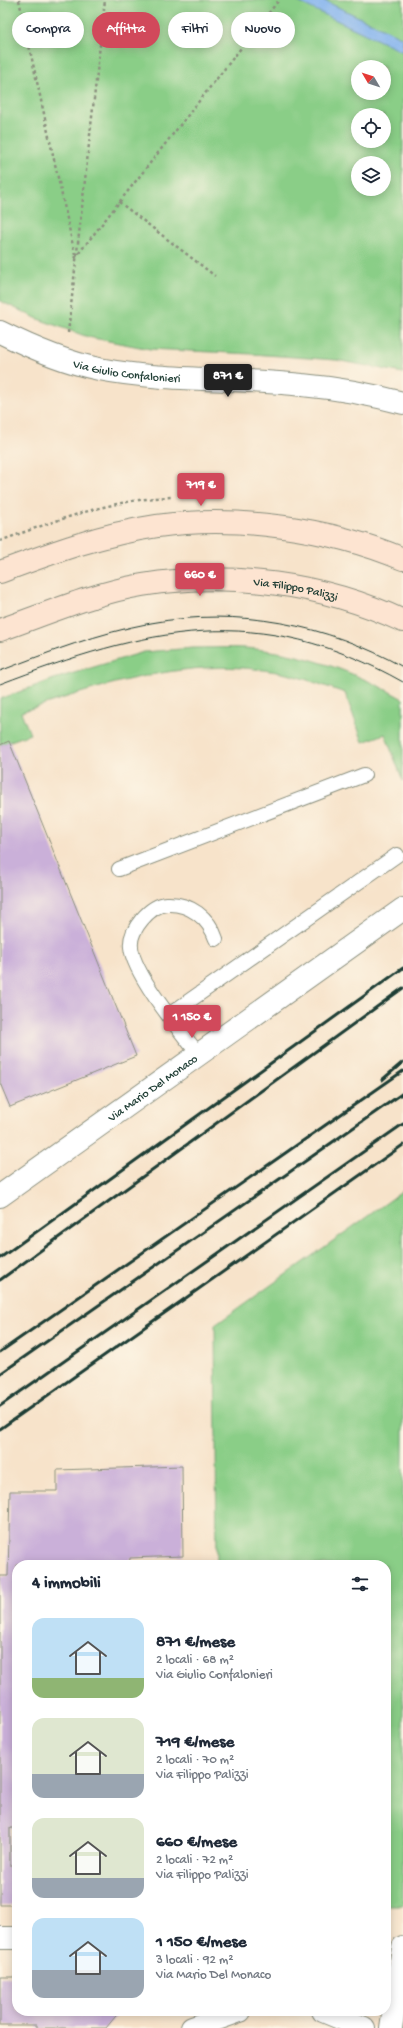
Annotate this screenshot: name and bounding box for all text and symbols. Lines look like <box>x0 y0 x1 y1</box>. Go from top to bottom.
chip: Compra <box>12 12 84 48</box>
chip: Affitta <box>92 12 160 48</box>
chip: Filtri <box>168 12 223 48</box>
chip: Nuovo <box>231 12 295 48</box>
north arrow <box>351 60 391 100</box>
map controls <box>351 60 391 196</box>
button: locate <box>351 108 391 148</box>
button: layers <box>351 156 391 196</box>
street label: Via Giulio Confalonieri <box>70 358 181 387</box>
pin: 871 € <box>200 364 256 398</box>
text: 871 € <box>213 369 243 384</box>
pin: 719 € <box>173 473 229 507</box>
text: 719 € <box>186 478 216 493</box>
pin: 660 € <box>172 563 228 597</box>
text: 660 € <box>184 568 216 583</box>
street label: Via Filippo Palizzi <box>252 576 339 605</box>
pin: 1 150 € <box>155 1005 229 1039</box>
text: 1 150 € <box>173 1010 211 1025</box>
street label: Via Mario Del Monaco <box>105 1053 201 1126</box>
icon: filters <box>349 1573 371 1595</box>
text: 4 immobili <box>32 1574 101 1594</box>
text: 871 €/mese <box>156 1633 235 1653</box>
icon: home <box>64 1634 112 1682</box>
text: 2 locali · 68 m² <box>156 1653 234 1668</box>
text: Via Giulio Confalonieri <box>156 1668 273 1683</box>
text: 719 €/mese <box>156 1733 234 1753</box>
icon: home <box>64 1734 112 1782</box>
text: 2 locali · 70 m² <box>156 1753 234 1768</box>
text: Via Filippo Palizzi <box>156 1768 248 1783</box>
text: 660 €/mese <box>156 1833 237 1853</box>
icon: home <box>64 1834 112 1882</box>
text: 2 locali · 72 m² <box>156 1853 233 1868</box>
text: Via Filippo Palizzi <box>156 1868 248 1883</box>
text: 1 150 €/mese <box>156 1933 246 1953</box>
icon: home <box>64 1934 112 1982</box>
text: 3 locali · 92 m² <box>156 1953 233 1968</box>
text: Via Mario Del Monaco <box>156 1968 271 1983</box>

